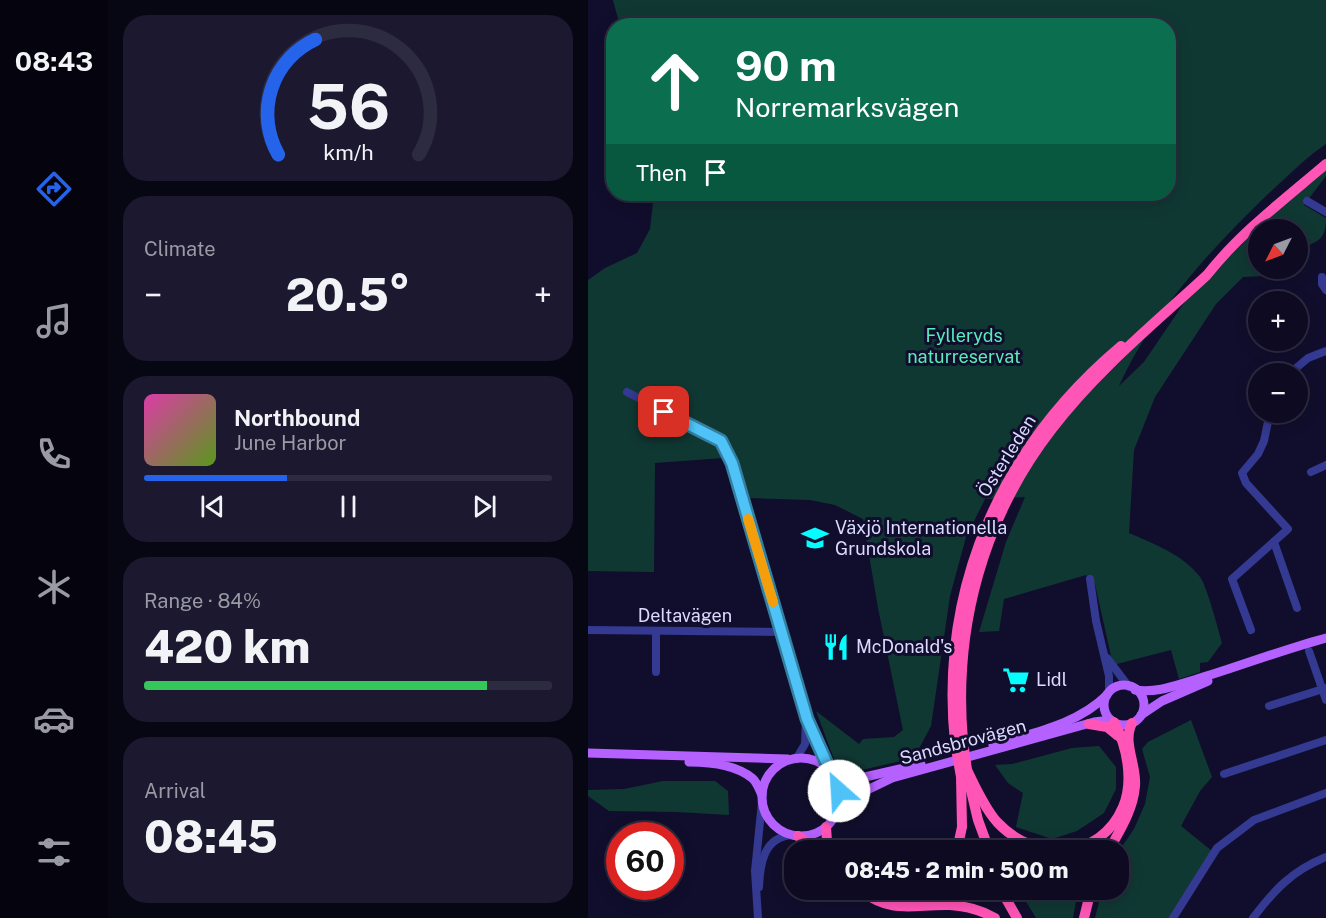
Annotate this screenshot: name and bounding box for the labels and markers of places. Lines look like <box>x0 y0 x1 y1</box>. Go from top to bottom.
pin <box>638 386 689 437</box>
place label: Växjö Internationella Grundskola <box>835 517 1007 559</box>
school or university icon: Växjö Internationella Grundskola <box>800 523 830 553</box>
restaurant icon: McDonald's <box>821 632 851 662</box>
place label: McDonald's <box>856 636 952 657</box>
supermarket icon: Lidl <box>1001 665 1031 695</box>
place label: Lidl <box>1036 669 1067 690</box>

